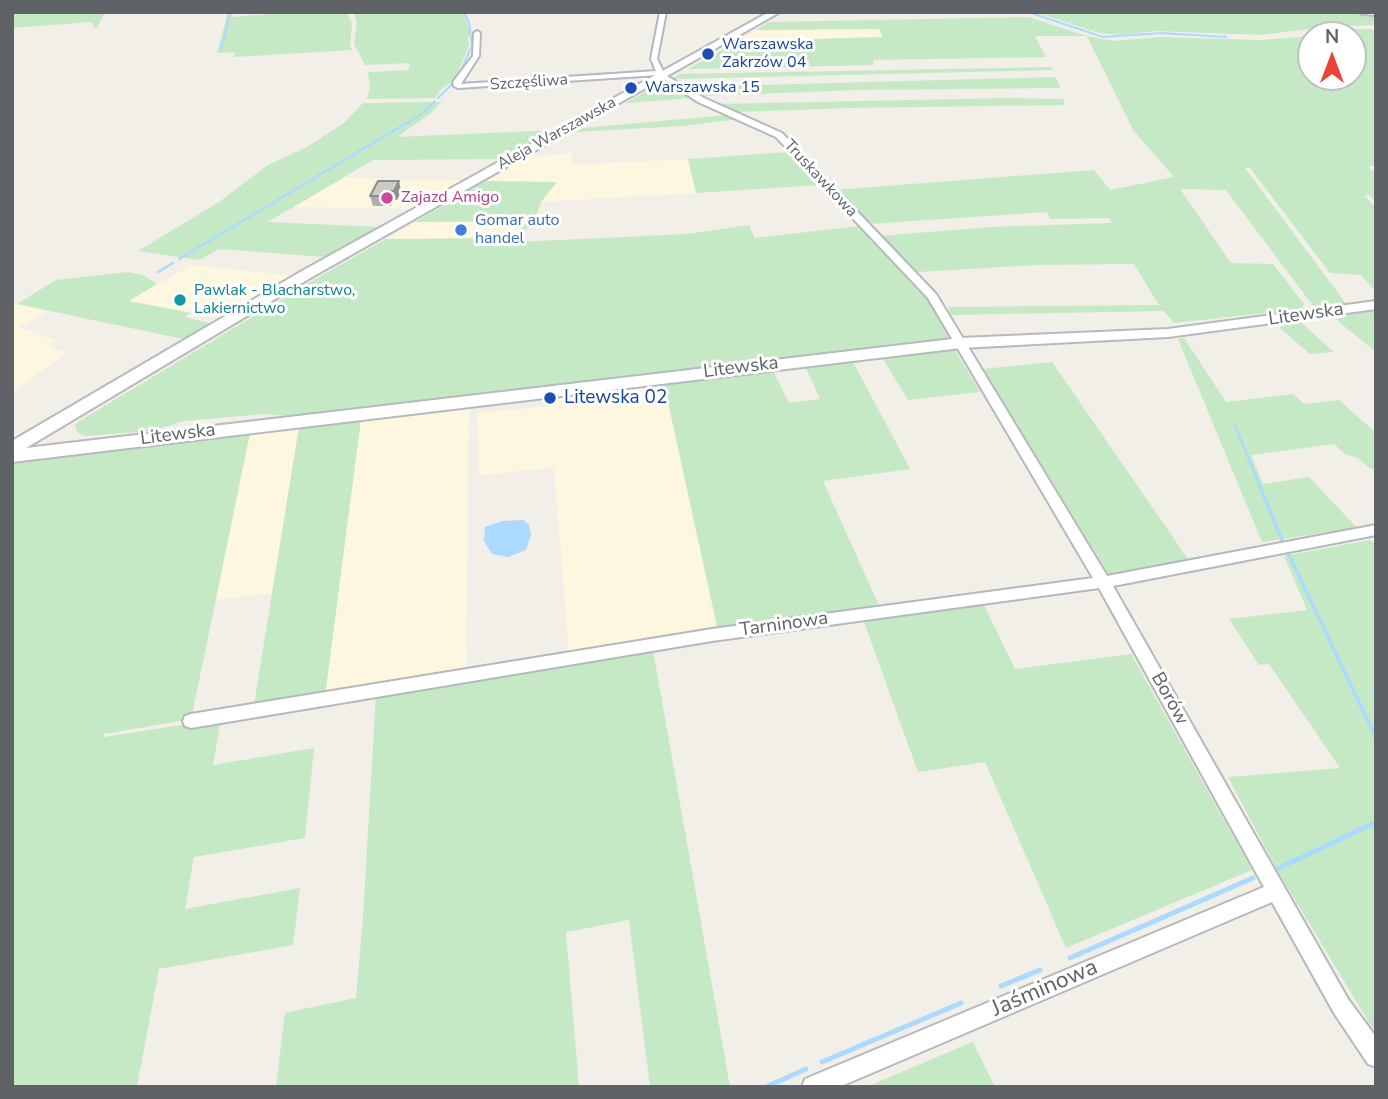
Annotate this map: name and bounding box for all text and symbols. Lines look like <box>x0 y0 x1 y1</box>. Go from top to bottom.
north arrow <box>1297 21 1367 91</box>
text: N <box>1325 24 1339 50</box>
place label: Warszawska Zakrzów 04 <box>722 35 814 73</box>
marker: Warszawska Zakrzów 04 <box>700 46 716 62</box>
street label: Szczęśliwa <box>489 71 569 95</box>
place label: Warszawska 15 <box>645 78 760 98</box>
marker: Warszawska 15 <box>623 80 639 96</box>
street label: Aleja Warszawska <box>494 93 620 175</box>
street label: Truskawkowa <box>779 136 861 222</box>
place label: Zajazd Amigo <box>401 188 499 208</box>
marker: Zajazd Amigo <box>379 190 395 206</box>
place label: Gomar auto handel <box>475 211 559 249</box>
marker: Gomar auto handel <box>453 222 469 238</box>
place label: Pawlak - Blacharstwo, Lakiernictwo <box>194 281 355 319</box>
marker: Pawlak - Blacharstwo, Lakiernictwo <box>172 292 188 308</box>
street label: Litewska <box>1267 298 1345 332</box>
street label: Litewska <box>702 352 780 384</box>
place label: Litewska 02 <box>564 387 667 409</box>
marker: Litewska 02 <box>542 390 558 406</box>
street label: Litewska <box>139 419 217 451</box>
street label: Tarninowa <box>738 608 830 642</box>
street label: Borów <box>1145 669 1193 729</box>
street label: Jaśminowa <box>988 954 1102 1024</box>

